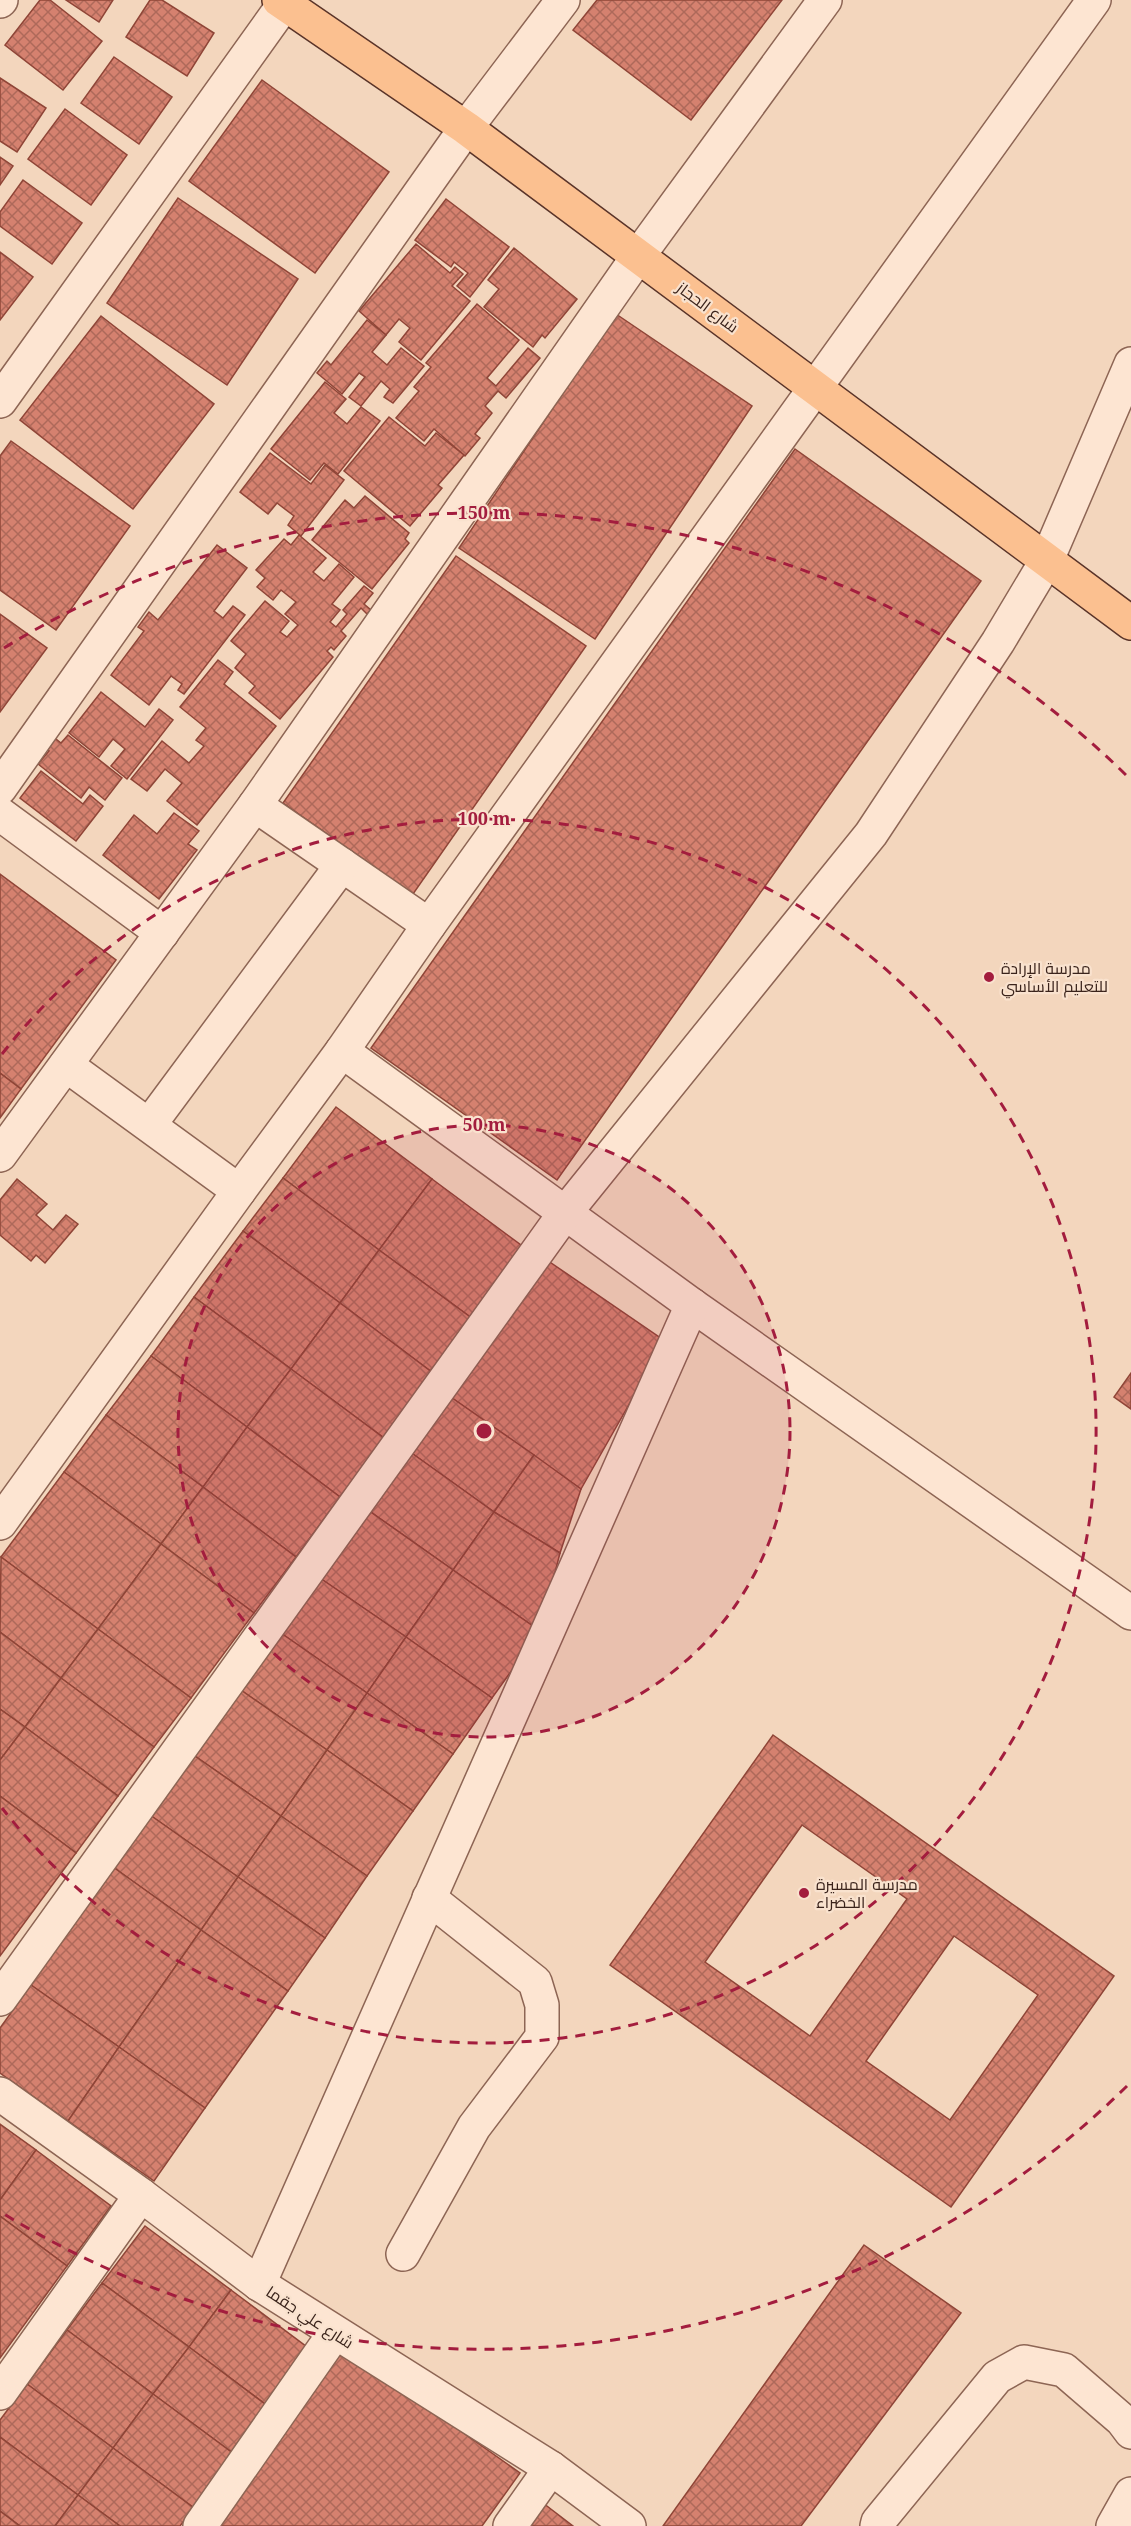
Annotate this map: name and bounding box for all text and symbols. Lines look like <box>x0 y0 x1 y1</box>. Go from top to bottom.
street label: شارع الحجاز <box>671 276 743 338</box>
text: 150 m <box>458 500 511 524</box>
text: 100 m <box>458 806 511 830</box>
place label: مدرسة الإرادة للتعليم الأساسي <box>1001 957 1108 999</box>
marker: مدرسة الإرادة للتعليم الأساسي <box>982 970 996 984</box>
text: 50 m <box>463 1112 506 1136</box>
centre of rings <box>474 1421 494 1441</box>
place label: مدرسة المسيرة الخضراء <box>816 1873 918 1913</box>
marker: مدرسة المسيرة الخضراء <box>797 1886 811 1900</box>
street label: شارع علي جقما <box>260 2280 358 2356</box>

